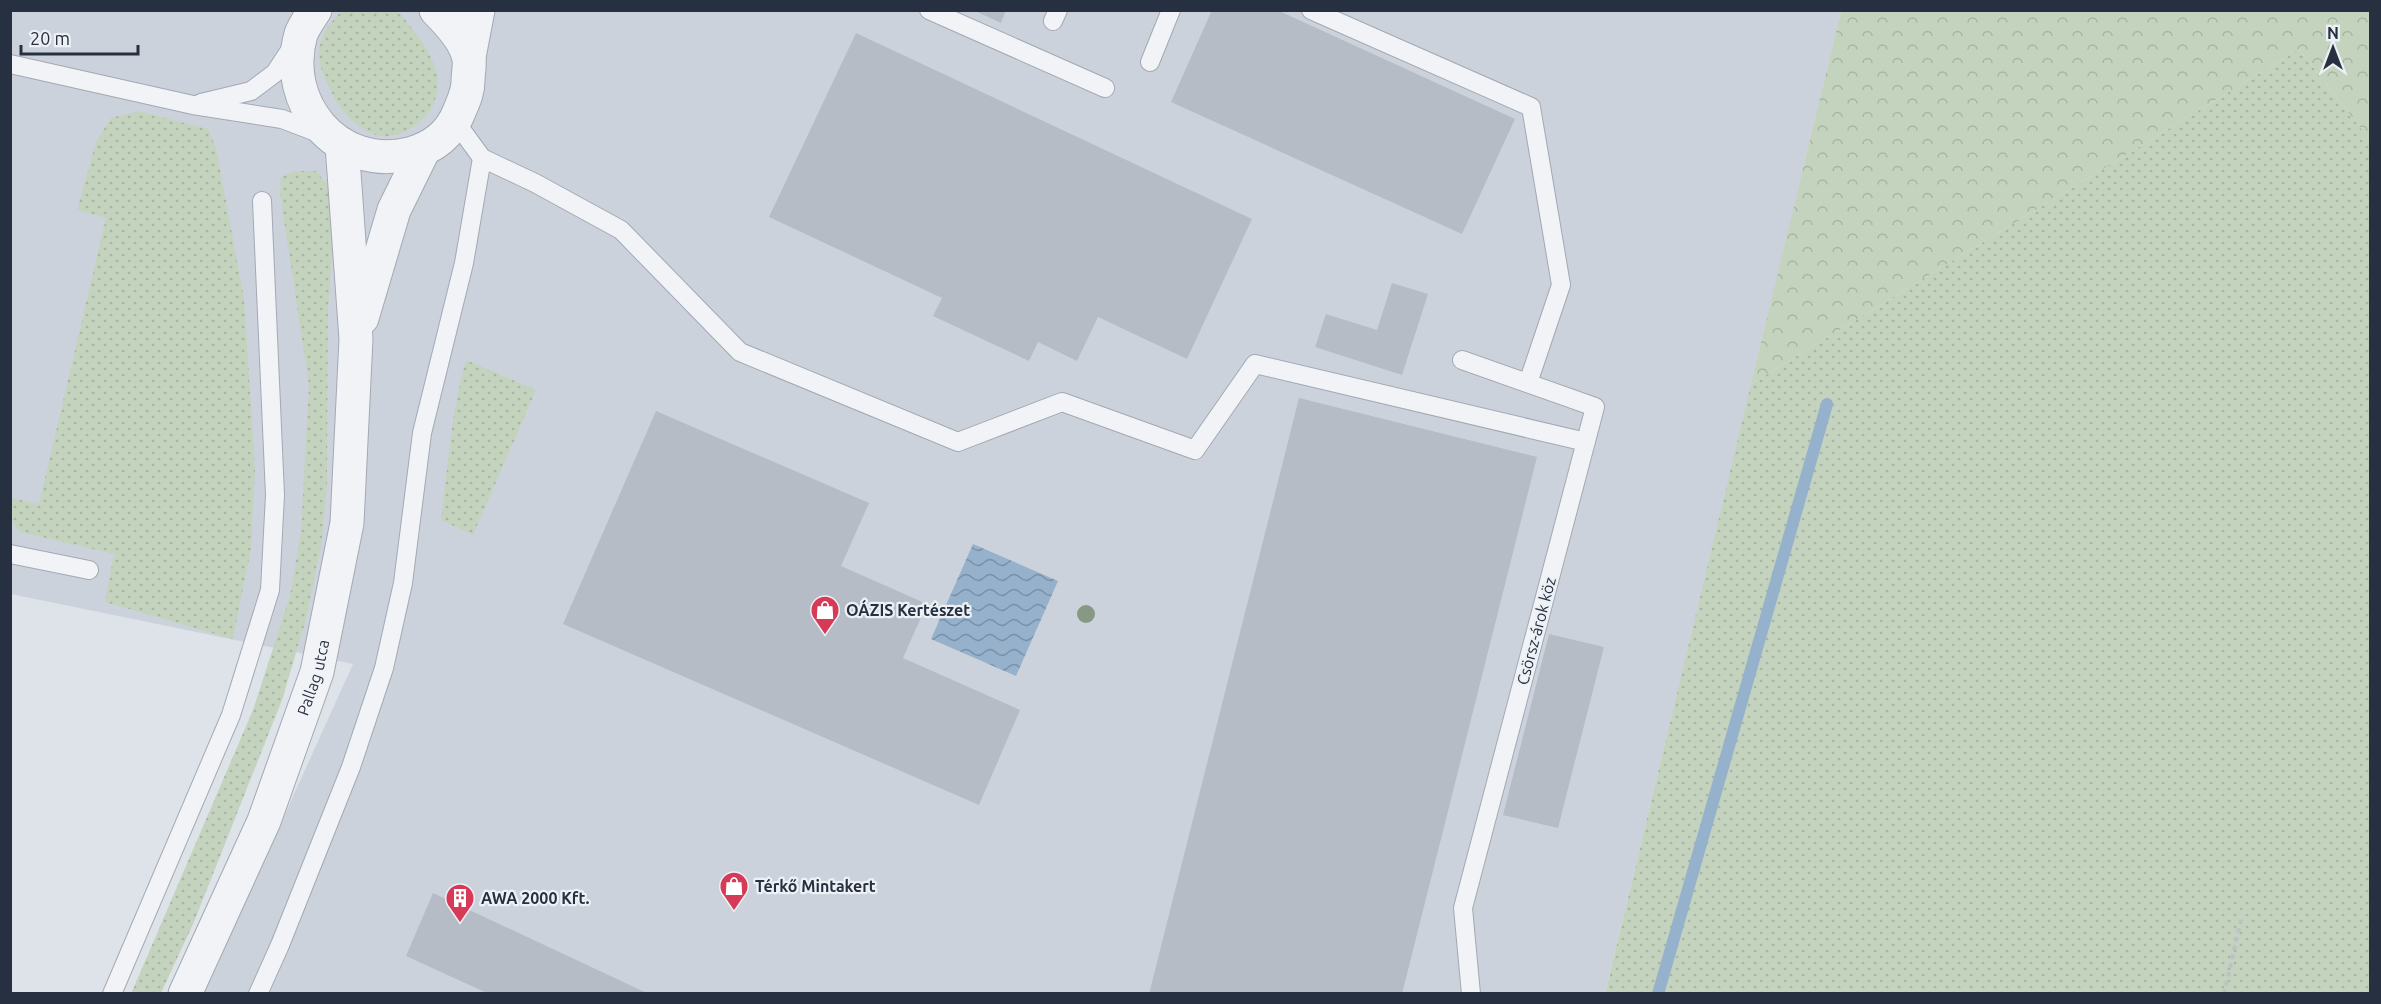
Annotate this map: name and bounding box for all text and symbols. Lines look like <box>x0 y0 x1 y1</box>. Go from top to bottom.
scale bar <box>21 18 138 56</box>
north arrow <box>2303 18 2363 78</box>
text: N <box>2327 24 2339 42</box>
text: 20 m <box>30 28 70 48</box>
street label: Csörsz-árok köz <box>1513 575 1559 687</box>
shop icon: OÁZIS Kertészet <box>809 594 841 636</box>
place label: OÁZIS Kertészet <box>846 599 970 619</box>
street label: Pallag utca <box>293 638 332 718</box>
shop icon: Térkő Mintakert <box>718 870 750 912</box>
place label: Térkő Mintakert <box>755 877 876 895</box>
building icon: AWA 2000 Kft. <box>444 882 476 924</box>
place label: AWA 2000 Kft. <box>481 889 590 907</box>

